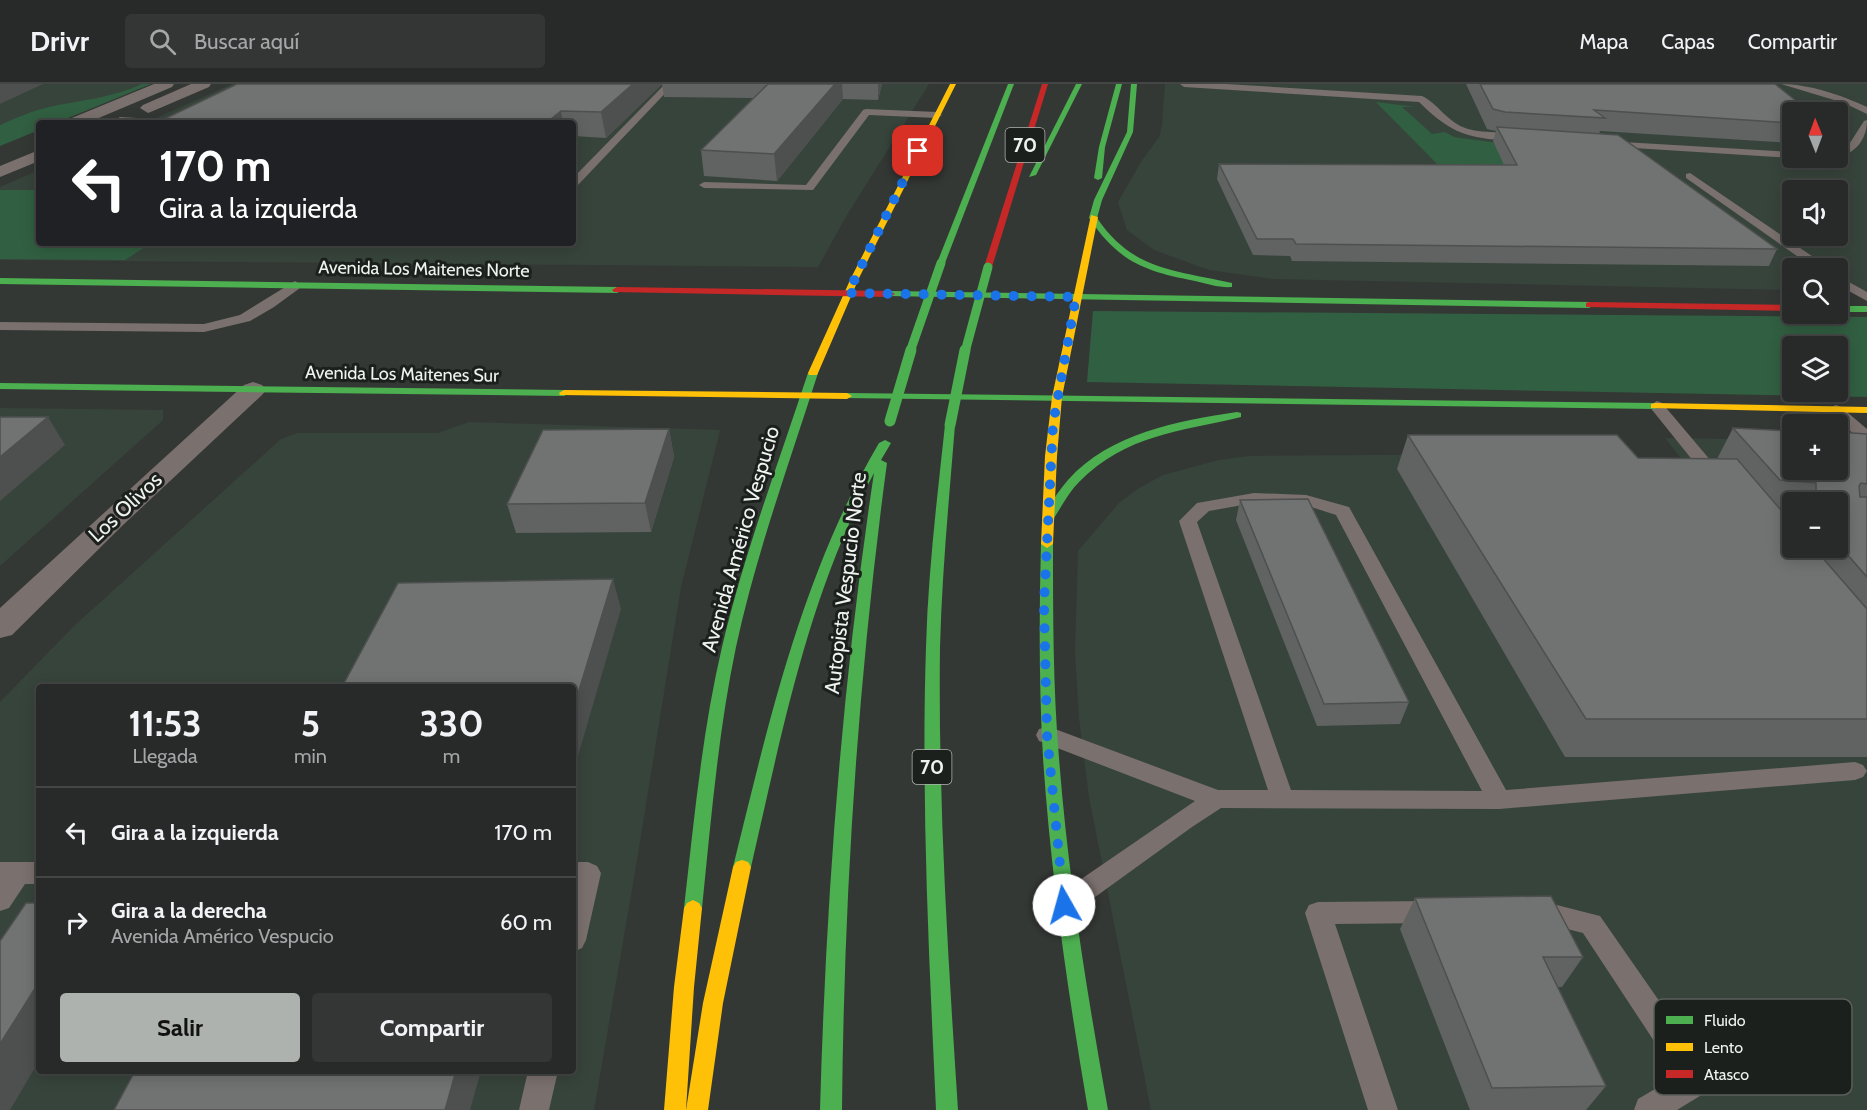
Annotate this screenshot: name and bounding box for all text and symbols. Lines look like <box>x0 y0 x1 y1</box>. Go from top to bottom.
search box <box>125 14 545 68</box>
text: Drivr <box>30 24 89 58</box>
icon: search <box>146 25 179 58</box>
text: Buscar aquí <box>194 28 299 55</box>
text: Mapa <box>1580 29 1628 54</box>
text: Capas <box>1661 29 1715 54</box>
text: Compartir <box>1748 29 1837 54</box>
north arrow <box>1782 102 1848 168</box>
map controls <box>1782 102 1848 558</box>
pin <box>892 125 943 176</box>
road number: 70 <box>1006 128 1044 162</box>
icon: arrive <box>901 134 934 167</box>
text: 170 m <box>159 140 271 192</box>
icon: left <box>60 144 138 222</box>
button: sound <box>1782 180 1848 246</box>
text: Gira a la izquierda <box>159 192 358 225</box>
street label: Avenida Los Maitenes Norte <box>318 256 530 282</box>
button: search <box>1782 258 1848 324</box>
button: layers <box>1782 336 1848 402</box>
street label: Avenida Los Maitenes Sur <box>305 361 499 387</box>
button: + <box>1782 414 1848 480</box>
street label: Avenida Américo Vespucio <box>696 423 784 655</box>
street label: Los Olivos <box>83 467 167 547</box>
street label: Autopista Vespucio Norte <box>819 470 871 695</box>
button: − <box>1782 492 1848 558</box>
text: 11:53 <box>128 701 202 745</box>
text: 5 <box>301 701 320 745</box>
text: 330 <box>419 701 484 745</box>
text: Llegada <box>132 744 198 768</box>
text: min <box>294 744 327 768</box>
text: m <box>443 744 460 768</box>
road number: 70 <box>912 750 952 784</box>
icon: left <box>60 816 93 849</box>
text: Gira a la izquierda <box>111 819 279 846</box>
text: 170 m <box>494 819 552 846</box>
position arrow <box>1032 873 1096 937</box>
text: Gira a la derecha <box>111 897 267 924</box>
icon: right <box>60 906 93 939</box>
text: 60 m <box>500 909 552 936</box>
text: Avenida Américo Vespucio <box>111 924 334 948</box>
button: Salir <box>60 993 300 1062</box>
button: Compartir <box>312 993 552 1062</box>
legend <box>1654 999 1852 1095</box>
text: Fluido <box>1704 1011 1746 1030</box>
text: Lento <box>1704 1038 1743 1057</box>
text: Atasco <box>1704 1065 1749 1084</box>

